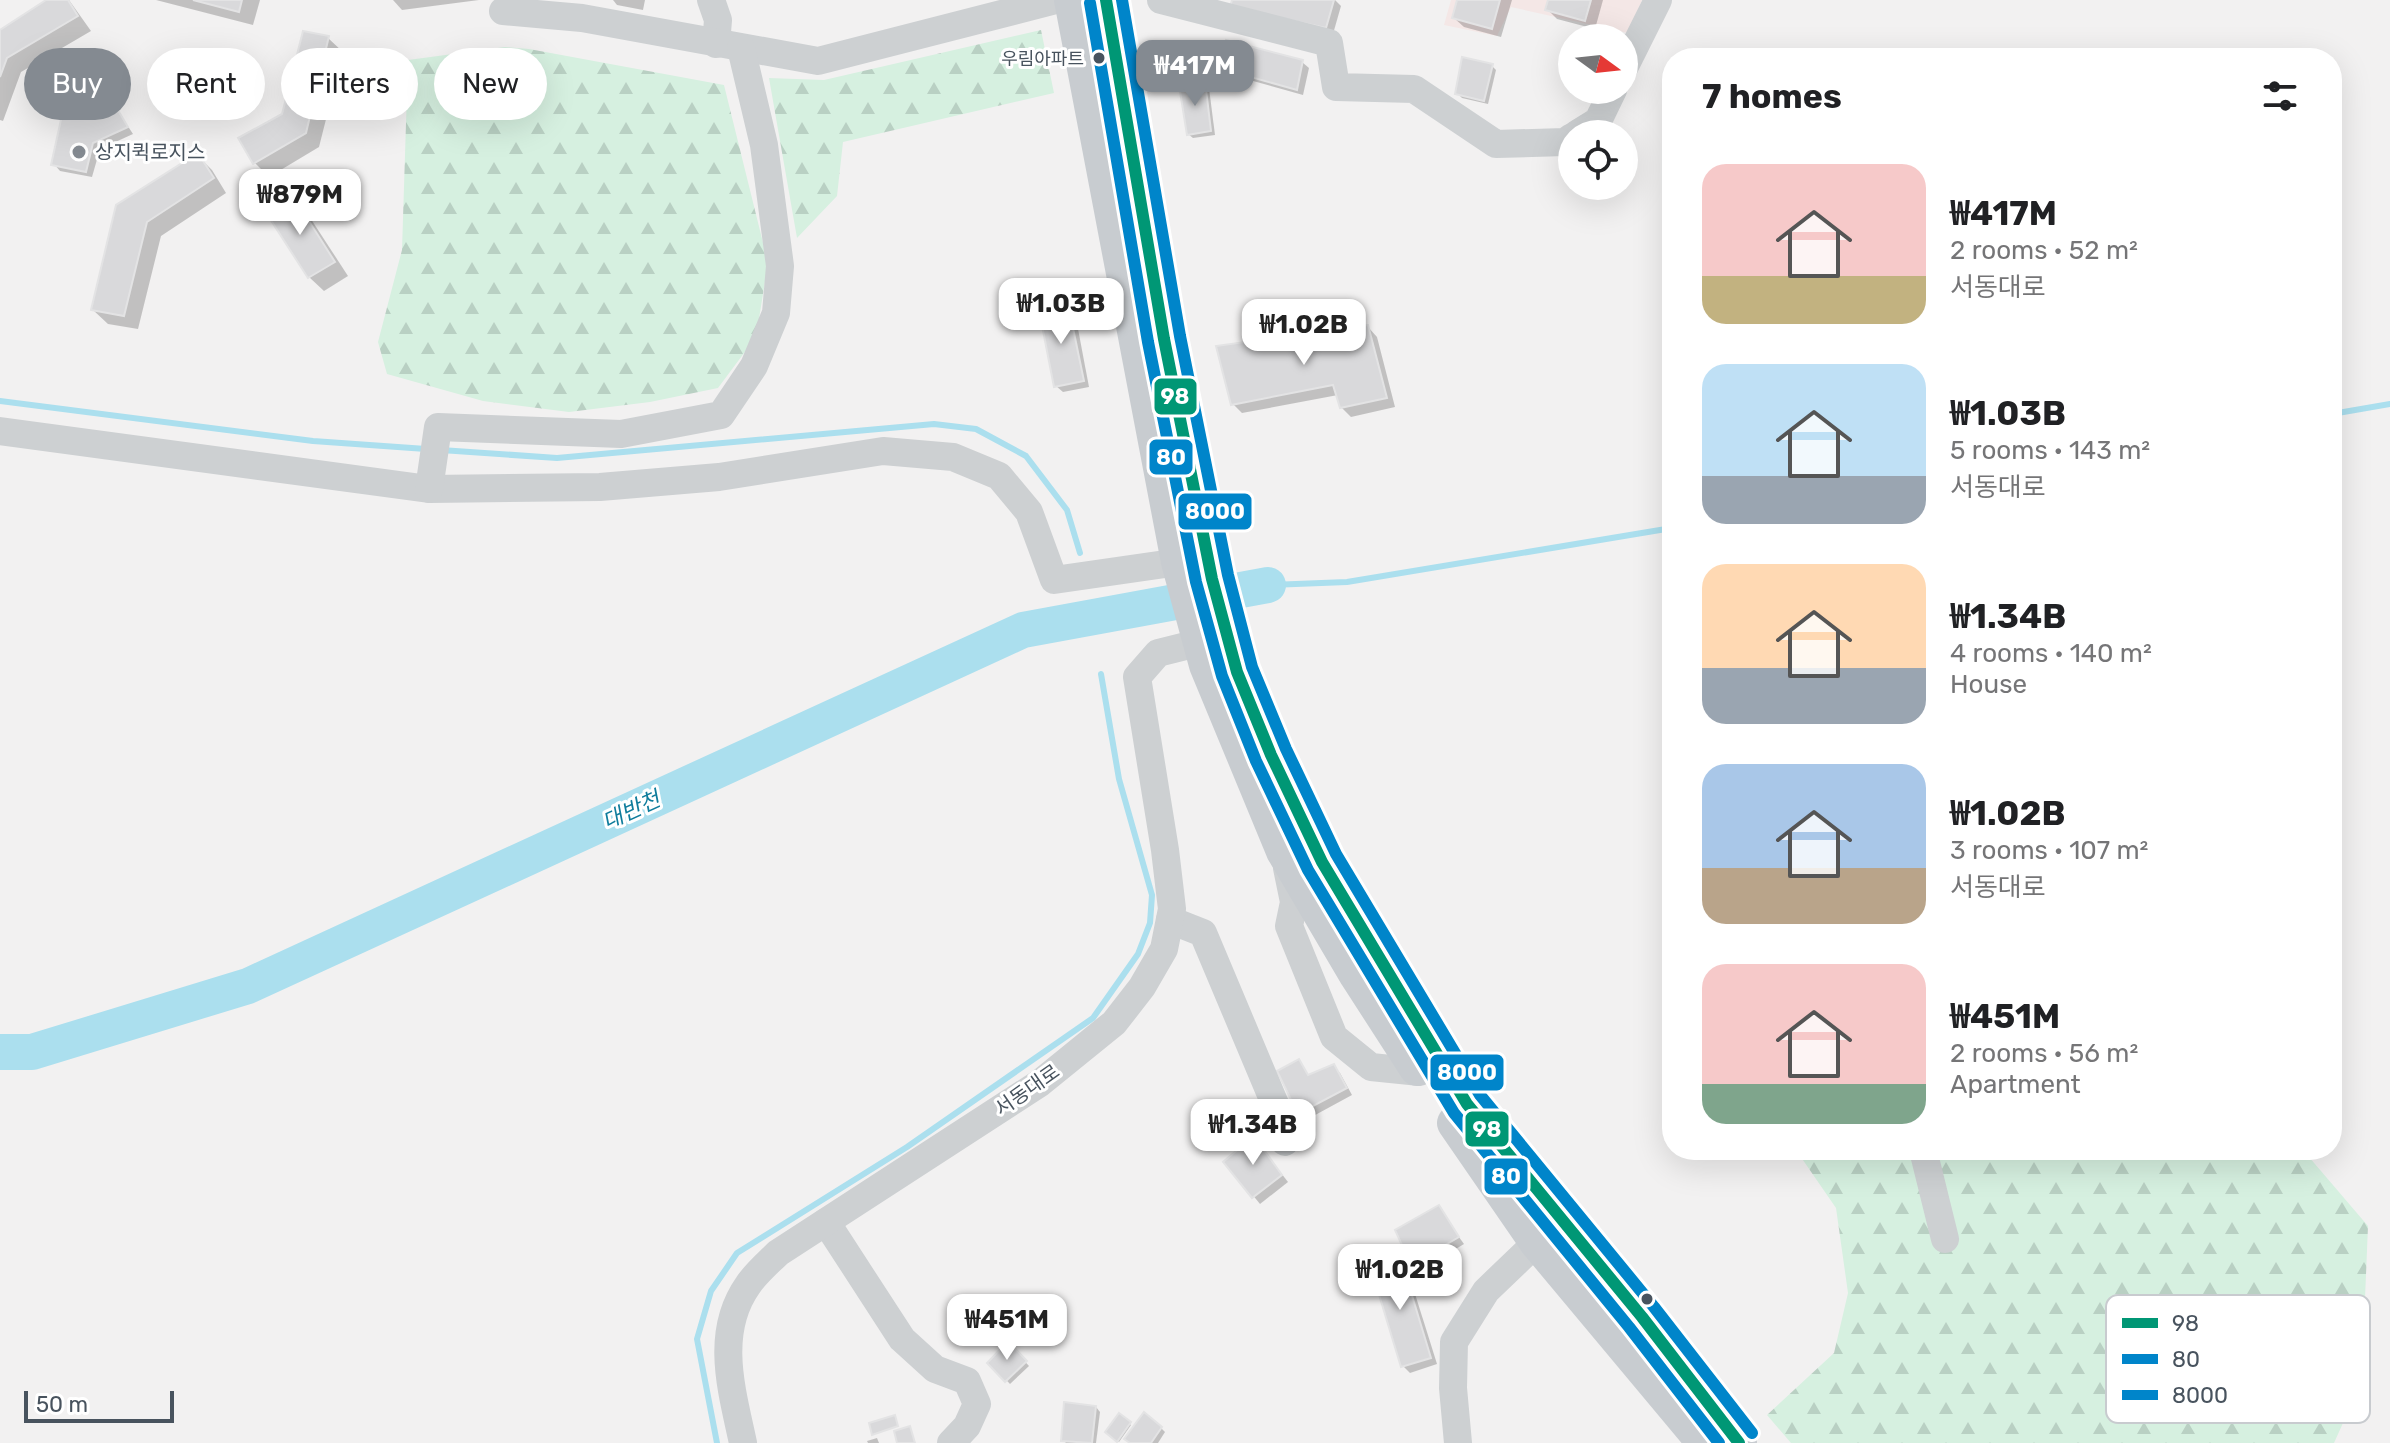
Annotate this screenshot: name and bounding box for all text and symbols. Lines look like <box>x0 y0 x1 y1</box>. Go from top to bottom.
north arrow <box>1558 24 1638 104</box>
map controls <box>1558 24 1638 200</box>
pin: ₩417M <box>1139 40 1251 108</box>
chip: Buy <box>24 48 131 120</box>
chip: Rent <box>147 48 265 120</box>
chip: Filters <box>281 48 418 120</box>
chip: New <box>434 48 547 120</box>
place label: 우림아파트 <box>1001 48 1084 70</box>
marker: 우림아파트 <box>1091 50 1107 66</box>
text: ₩417M <box>1154 50 1236 81</box>
icon: filters <box>2258 74 2302 118</box>
text: 7 homes <box>1702 76 1842 117</box>
button: locate <box>1558 120 1638 200</box>
place label: 상지퀵로지스 <box>95 140 205 164</box>
marker: 상지퀵로지스 <box>70 143 88 161</box>
pin: ₩879M <box>244 169 356 237</box>
text: ₩879M <box>257 179 343 210</box>
text: ₩417M <box>1950 193 2057 234</box>
icon: home <box>1766 196 1862 292</box>
text: 2 rooms · 52 m² <box>1950 235 2138 266</box>
text: 서동대로 <box>1950 272 2046 303</box>
pin: ₩1.03B <box>996 278 1126 346</box>
text: ₩1.03B <box>1017 288 1105 319</box>
pin: ₩1.02B <box>1239 299 1369 367</box>
text: ₩1.02B <box>1260 309 1348 340</box>
line badge: 98 <box>1153 377 1198 416</box>
text: 98 <box>1161 383 1190 410</box>
text: ₩1.03B <box>1950 393 2066 434</box>
icon: home <box>1766 396 1862 492</box>
text: 5 rooms · 143 m² <box>1950 435 2150 466</box>
line badge: 80 <box>1148 438 1194 476</box>
text: 80 <box>1156 444 1186 471</box>
text: 서동대로 <box>1950 472 2046 503</box>
line badge: 8000 <box>1177 492 1253 531</box>
text: 8000 <box>1185 498 1245 525</box>
icon: home <box>1766 596 1862 692</box>
text: ₩1.34B <box>1950 596 2066 637</box>
text: 4 rooms · 140 m² <box>1950 638 2152 669</box>
text: House <box>1950 669 2027 700</box>
water label: 대반천 <box>598 784 667 836</box>
text: ₩1.02B <box>1950 793 2066 834</box>
icon: home <box>1766 796 1862 892</box>
text: 3 rooms · 107 m² <box>1950 835 2149 866</box>
text: 서동대로 <box>1950 872 2046 903</box>
icon: home <box>1766 996 1862 1092</box>
text: ₩451M <box>1950 996 2060 1037</box>
text: 2 rooms · 56 m² <box>1950 1038 2138 1069</box>
line badge: 8000 <box>1429 1053 1505 1092</box>
street label: 서동대로 <box>990 1059 1064 1121</box>
text: 8000 <box>1437 1059 1497 1086</box>
text: Apartment <box>1950 1069 2081 1100</box>
pin: ₩1.34B <box>1188 1099 1318 1167</box>
text: ₩1.34B <box>1209 1109 1297 1140</box>
line badge: 98 <box>1464 1110 1510 1148</box>
text: 98 <box>1473 1116 1502 1143</box>
line badge: 80 <box>1483 1157 1529 1196</box>
text: 80 <box>1491 1163 1521 1190</box>
pin: ₩1.02B <box>1335 1244 1465 1312</box>
text: ₩1.02B <box>1356 1254 1444 1285</box>
unlabelled marker <box>1639 1291 1655 1307</box>
pin: ₩451M <box>951 1294 1063 1362</box>
legend <box>2106 1295 2370 1423</box>
text: ₩451M <box>965 1304 1049 1335</box>
text: 98 <box>2172 1310 2199 1337</box>
text: 80 <box>2172 1346 2200 1373</box>
text: 8000 <box>2172 1382 2228 1409</box>
scale bar <box>24 1387 174 1423</box>
text: 50 m <box>36 1391 88 1418</box>

